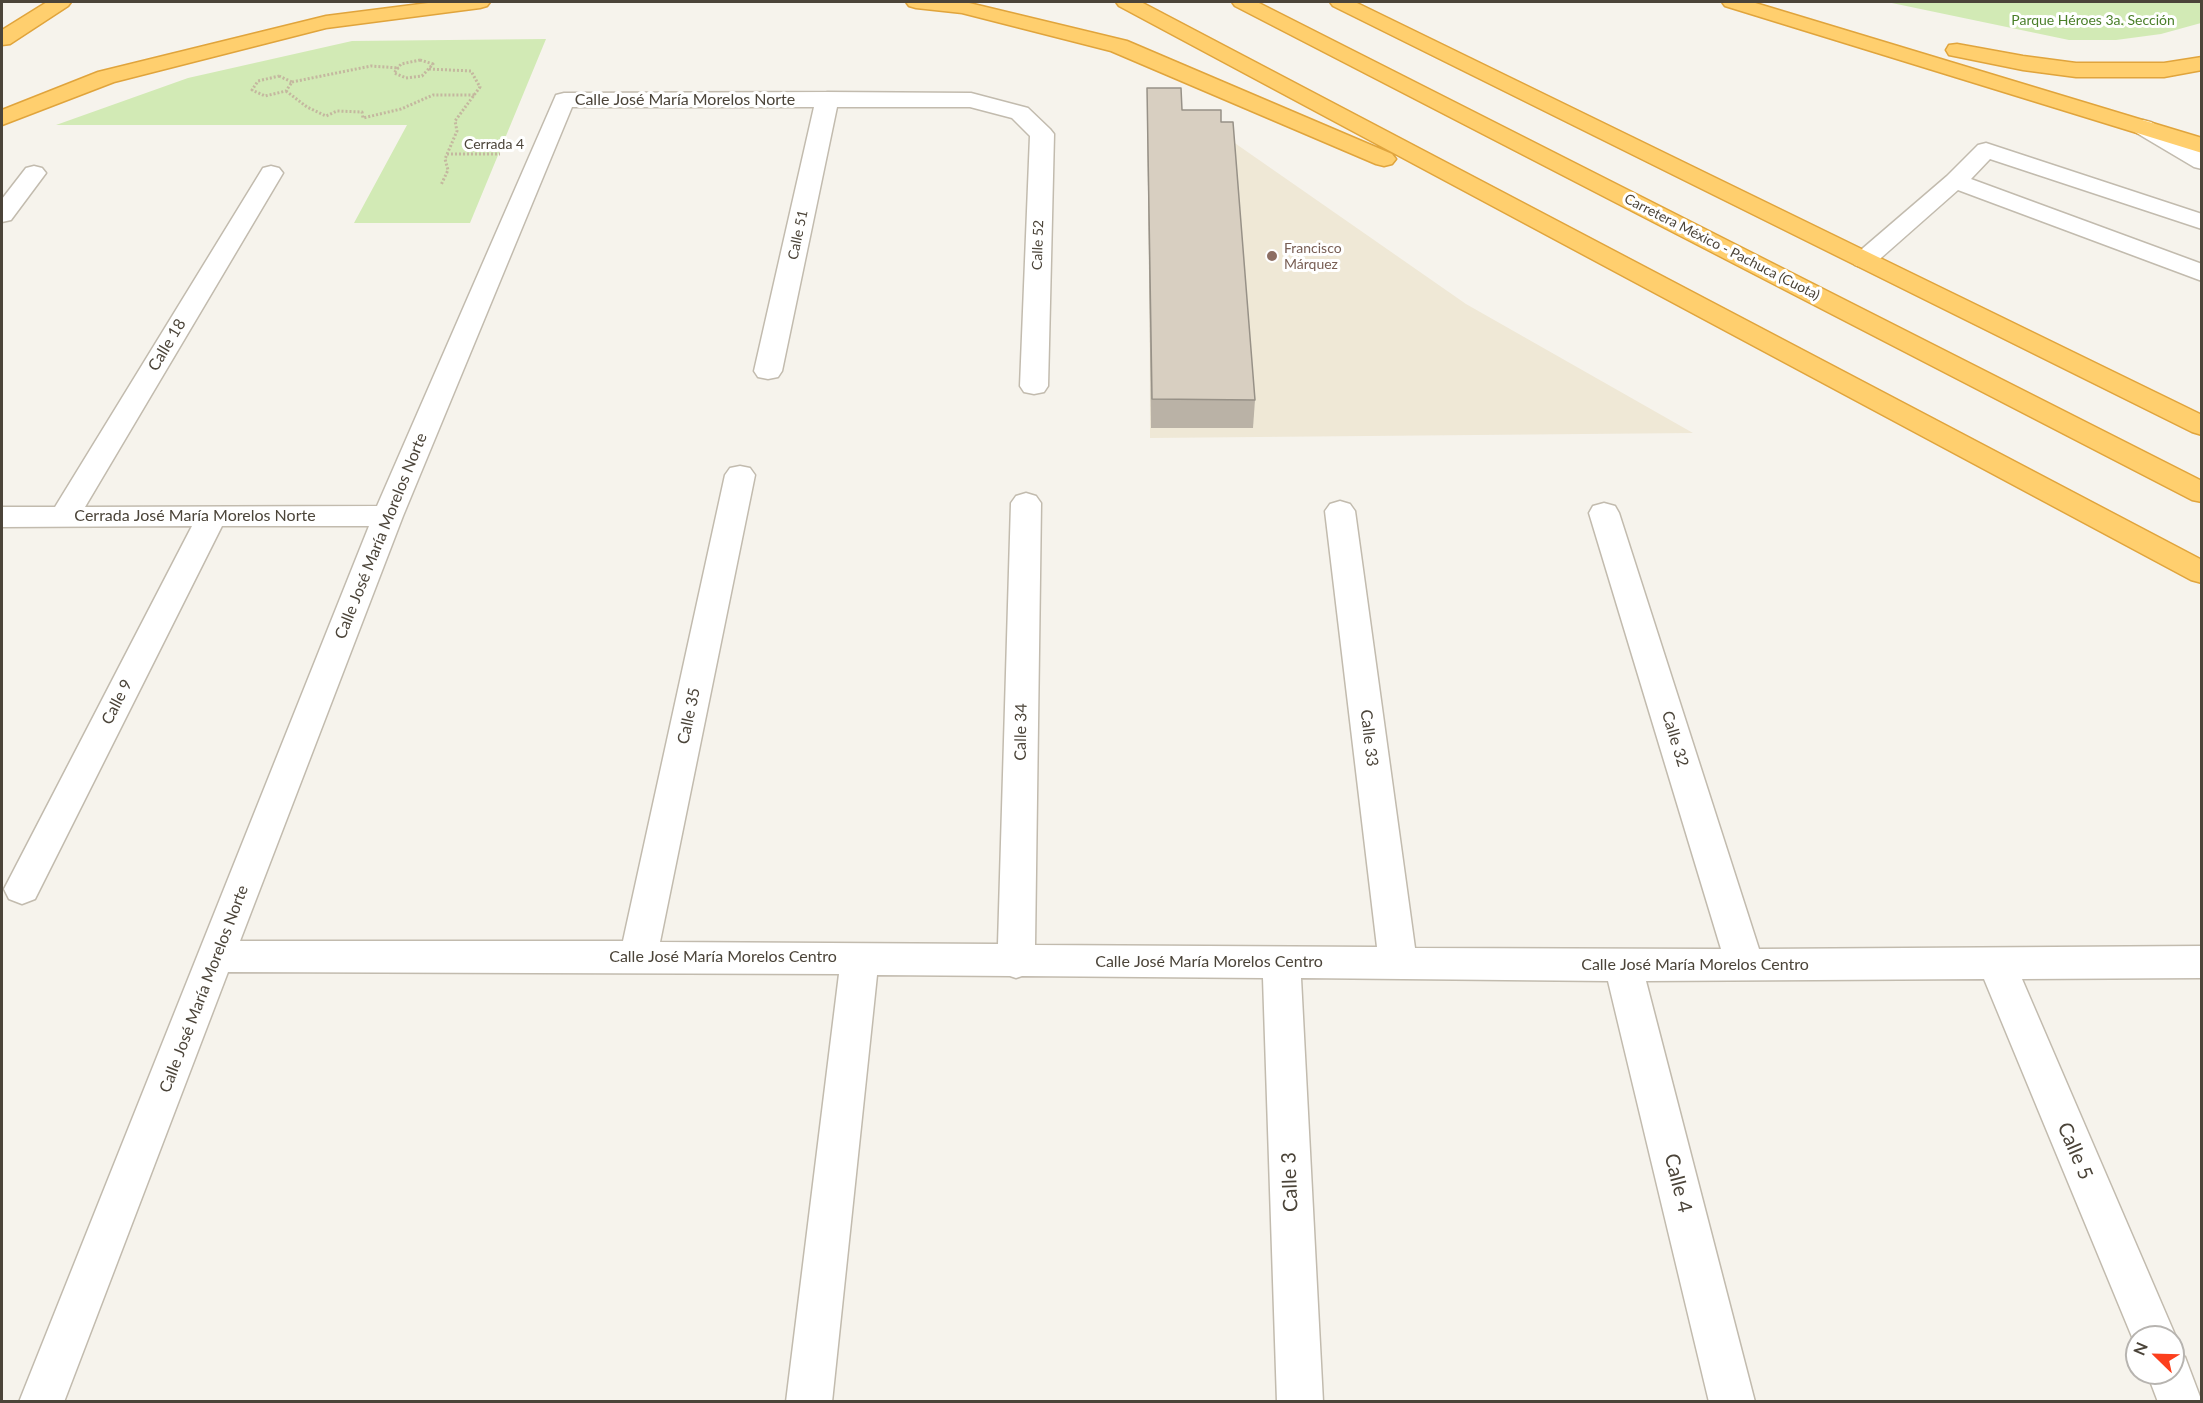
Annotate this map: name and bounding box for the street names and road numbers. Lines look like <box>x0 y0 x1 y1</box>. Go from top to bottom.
street label: Calle José María Morelos Norte <box>575 90 795 110</box>
street label: Cerrada 4 <box>464 136 524 152</box>
street label: Carretera México - Pachuca (Cuota) <box>1621 190 1823 304</box>
street label: Calle 51 <box>785 209 811 261</box>
street label: Calle 52 <box>1029 220 1047 270</box>
street label: Calle 18 <box>144 315 190 375</box>
street label: Calle José María Morelos Norte <box>331 430 431 642</box>
street label: Cerrada José María Morelos Norte <box>74 506 316 526</box>
street label: Calle 9 <box>98 676 136 728</box>
street label: Calle 35 <box>674 686 704 746</box>
street label: Calle 34 <box>1011 703 1031 761</box>
street label: Calle 33 <box>1356 708 1382 768</box>
street label: Calle 32 <box>1657 709 1693 769</box>
street label: Calle José María Morelos Norte <box>156 883 252 1095</box>
street label: Calle José María Morelos Centro <box>609 947 837 967</box>
street label: Calle José María Morelos Centro <box>1095 952 1323 972</box>
street label: Calle José María Morelos Centro <box>1581 955 1809 975</box>
street label: Calle 5 <box>2052 1119 2098 1183</box>
street label: Calle 4 <box>1659 1151 1697 1215</box>
street label: Calle 3 <box>1277 1152 1303 1212</box>

